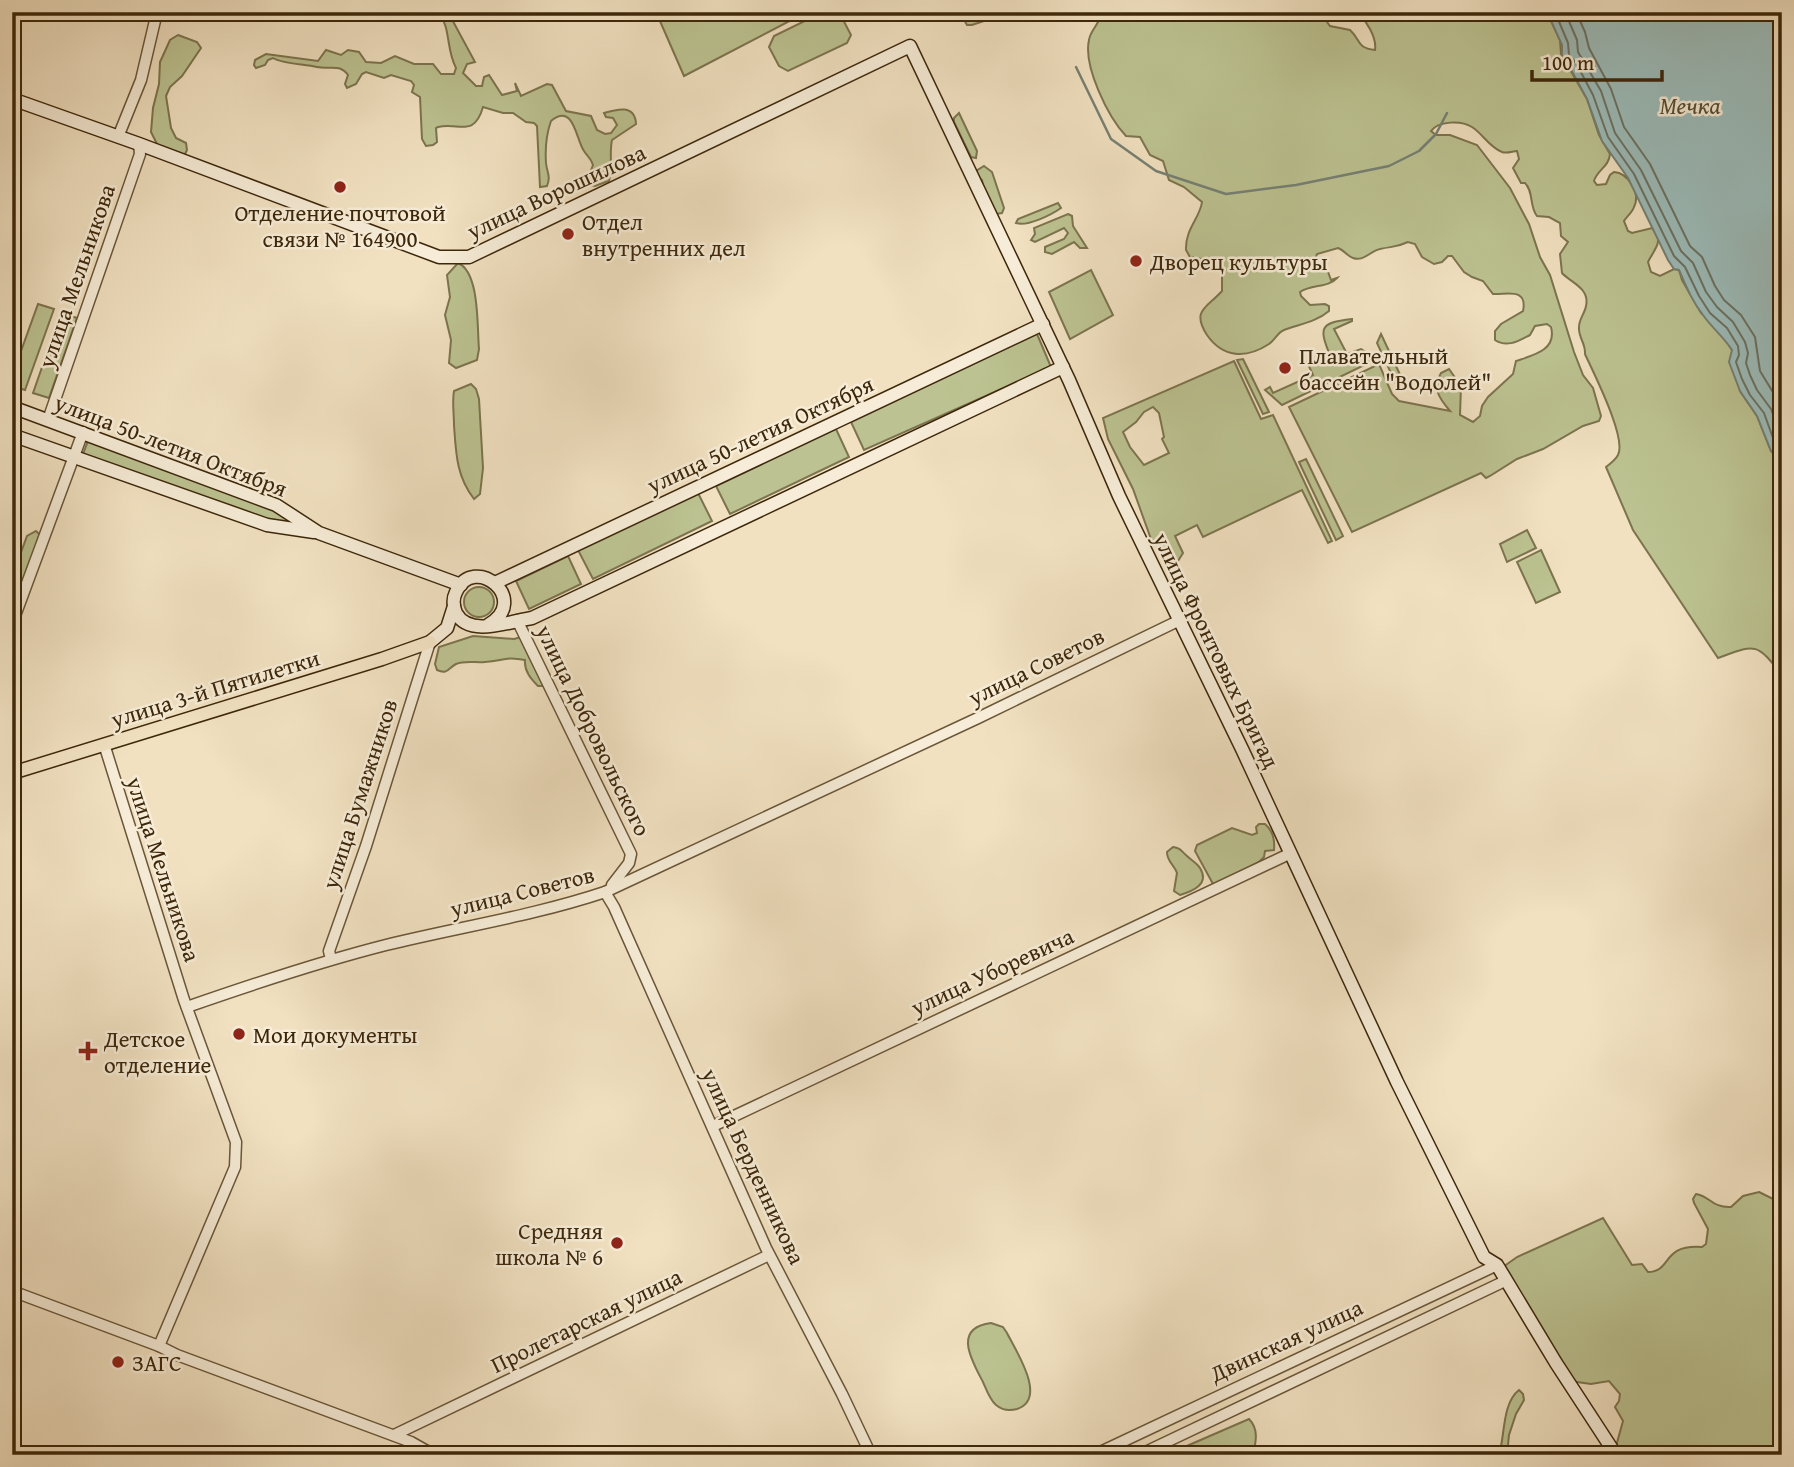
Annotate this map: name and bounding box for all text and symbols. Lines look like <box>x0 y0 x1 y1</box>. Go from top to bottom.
scale bar <box>1532 38 1661 82</box>
text: 100 m <box>1542 47 1594 78</box>
water label: Мечка <box>1659 88 1721 123</box>
street label: улица Ворошилова <box>460 135 651 247</box>
marker: Отделение почтовой связи № 164900 <box>332 179 348 195</box>
street label: улица Мельникова <box>29 180 123 373</box>
place label: Отделение почтовой связи № 164900 <box>234 196 446 255</box>
place label: Отдел внутренних дел <box>582 205 746 264</box>
marker: Отдел внутренних дел <box>560 226 576 242</box>
place label: Дворец культуры <box>1149 245 1328 278</box>
marker: Дворец культуры <box>1128 253 1144 269</box>
place label: Плавательный бассейн "Водолей" <box>1299 339 1491 398</box>
marker: Плавательный бассейн "Водолей" <box>1277 360 1293 376</box>
street label: улица 50-летия Октября <box>640 367 879 502</box>
street label: улица 50-летия Октября <box>49 385 292 505</box>
street label: улица Фронтовых Бригад <box>1145 526 1289 774</box>
street label: улица Добровольского <box>528 618 660 841</box>
street label: улица Советов <box>962 619 1110 714</box>
street label: улица 3-й Пятилетки <box>106 640 324 736</box>
street label: улица Бумажников <box>312 695 405 894</box>
street label: улица Мельникова <box>118 771 209 966</box>
street label: улица Советов <box>445 857 598 925</box>
street label: улица Уборевича <box>904 919 1079 1024</box>
place label: Мои документы <box>253 1018 417 1051</box>
place label: Детское отделение <box>103 1022 211 1081</box>
marker: Мои документы <box>231 1026 247 1042</box>
marker: Детское отделение <box>78 1041 98 1061</box>
street label: улица Берденникова <box>694 1062 814 1270</box>
place label: Средняя школа № 6 <box>495 1214 603 1273</box>
marker: Средняя школа № 6 <box>609 1235 625 1251</box>
street label: Пролетарская улица <box>485 1259 687 1381</box>
street label: Двинская улица <box>1203 1290 1368 1390</box>
place label: ЗАГС <box>132 1346 182 1379</box>
marker: ЗАГС <box>110 1354 126 1370</box>

